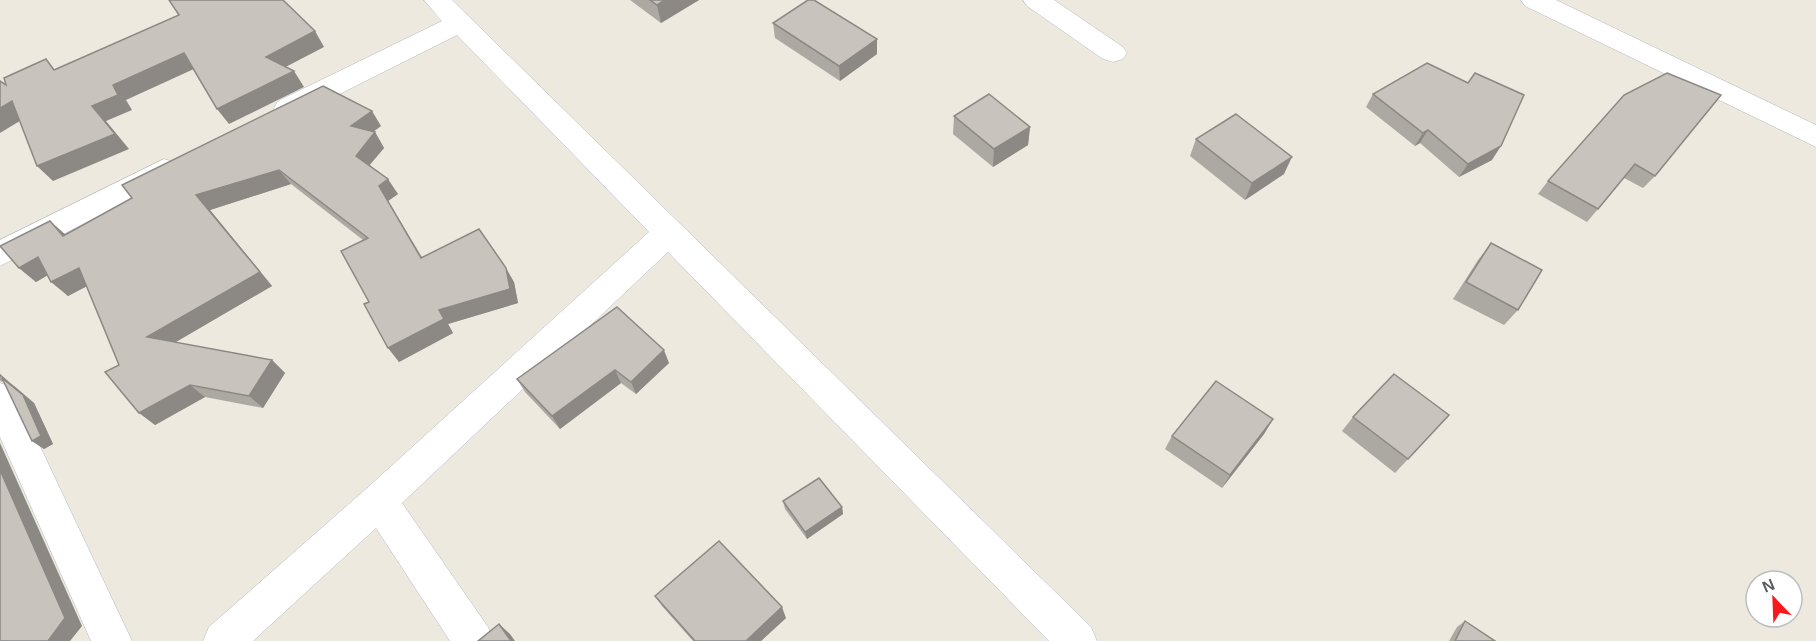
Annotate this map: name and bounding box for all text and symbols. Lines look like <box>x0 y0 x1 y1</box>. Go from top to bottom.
north arrow <box>1744 569 1804 629</box>
text: N <box>1760 576 1777 596</box>

